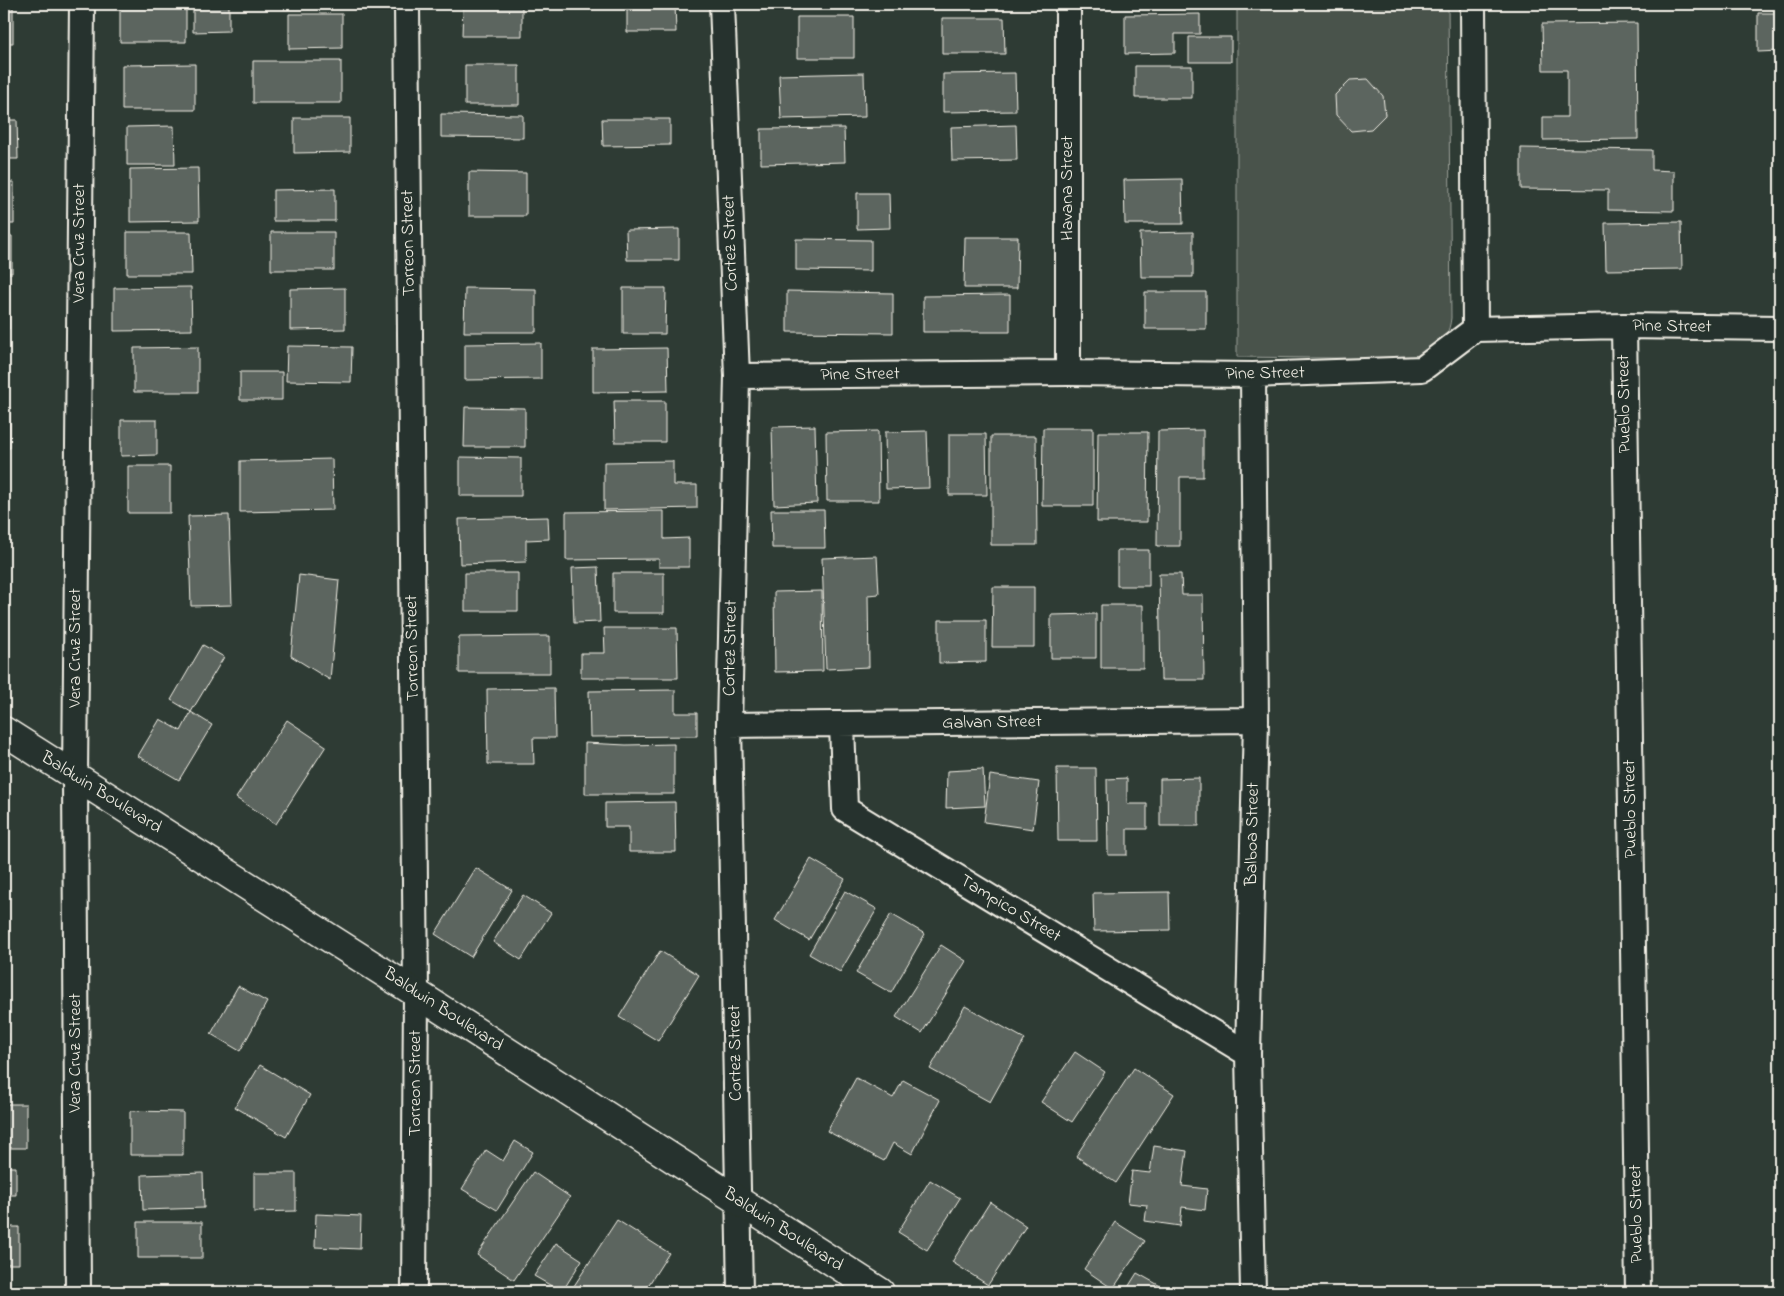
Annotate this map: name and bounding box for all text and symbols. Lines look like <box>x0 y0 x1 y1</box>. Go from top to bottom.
street label: Havana Street <box>1055 135 1081 241</box>
street label: Vera Cruz Street <box>67 183 93 304</box>
street label: Torreon Street <box>395 190 423 296</box>
street label: Cortez Street <box>716 194 746 292</box>
street label: Pine Street <box>1632 313 1712 341</box>
street label: Pueblo Street <box>1611 354 1639 454</box>
street label: Pine Street <box>1225 360 1305 388</box>
street label: Pine Street <box>820 361 900 389</box>
street label: Vera Cruz Street <box>63 588 89 709</box>
street label: Torreon Street <box>399 595 427 701</box>
street label: Cortez Street <box>717 600 745 696</box>
street label: Galvan Street <box>942 709 1042 737</box>
street label: Baldwin Boulevard <box>35 745 167 841</box>
street label: Pueblo Street <box>1617 759 1645 859</box>
street label: Balboa Street <box>1239 782 1267 887</box>
street label: Tampico Street <box>954 868 1066 950</box>
street label: Baldwin Boulevard <box>377 961 508 1059</box>
street label: Vera Cruz Street <box>63 993 89 1114</box>
street label: Cortez Street <box>722 1005 750 1101</box>
street label: Torreon Street <box>403 1030 429 1136</box>
street label: Pueblo Street <box>1623 1164 1651 1264</box>
street label: Baldwin Boulevard <box>717 1181 848 1279</box>

